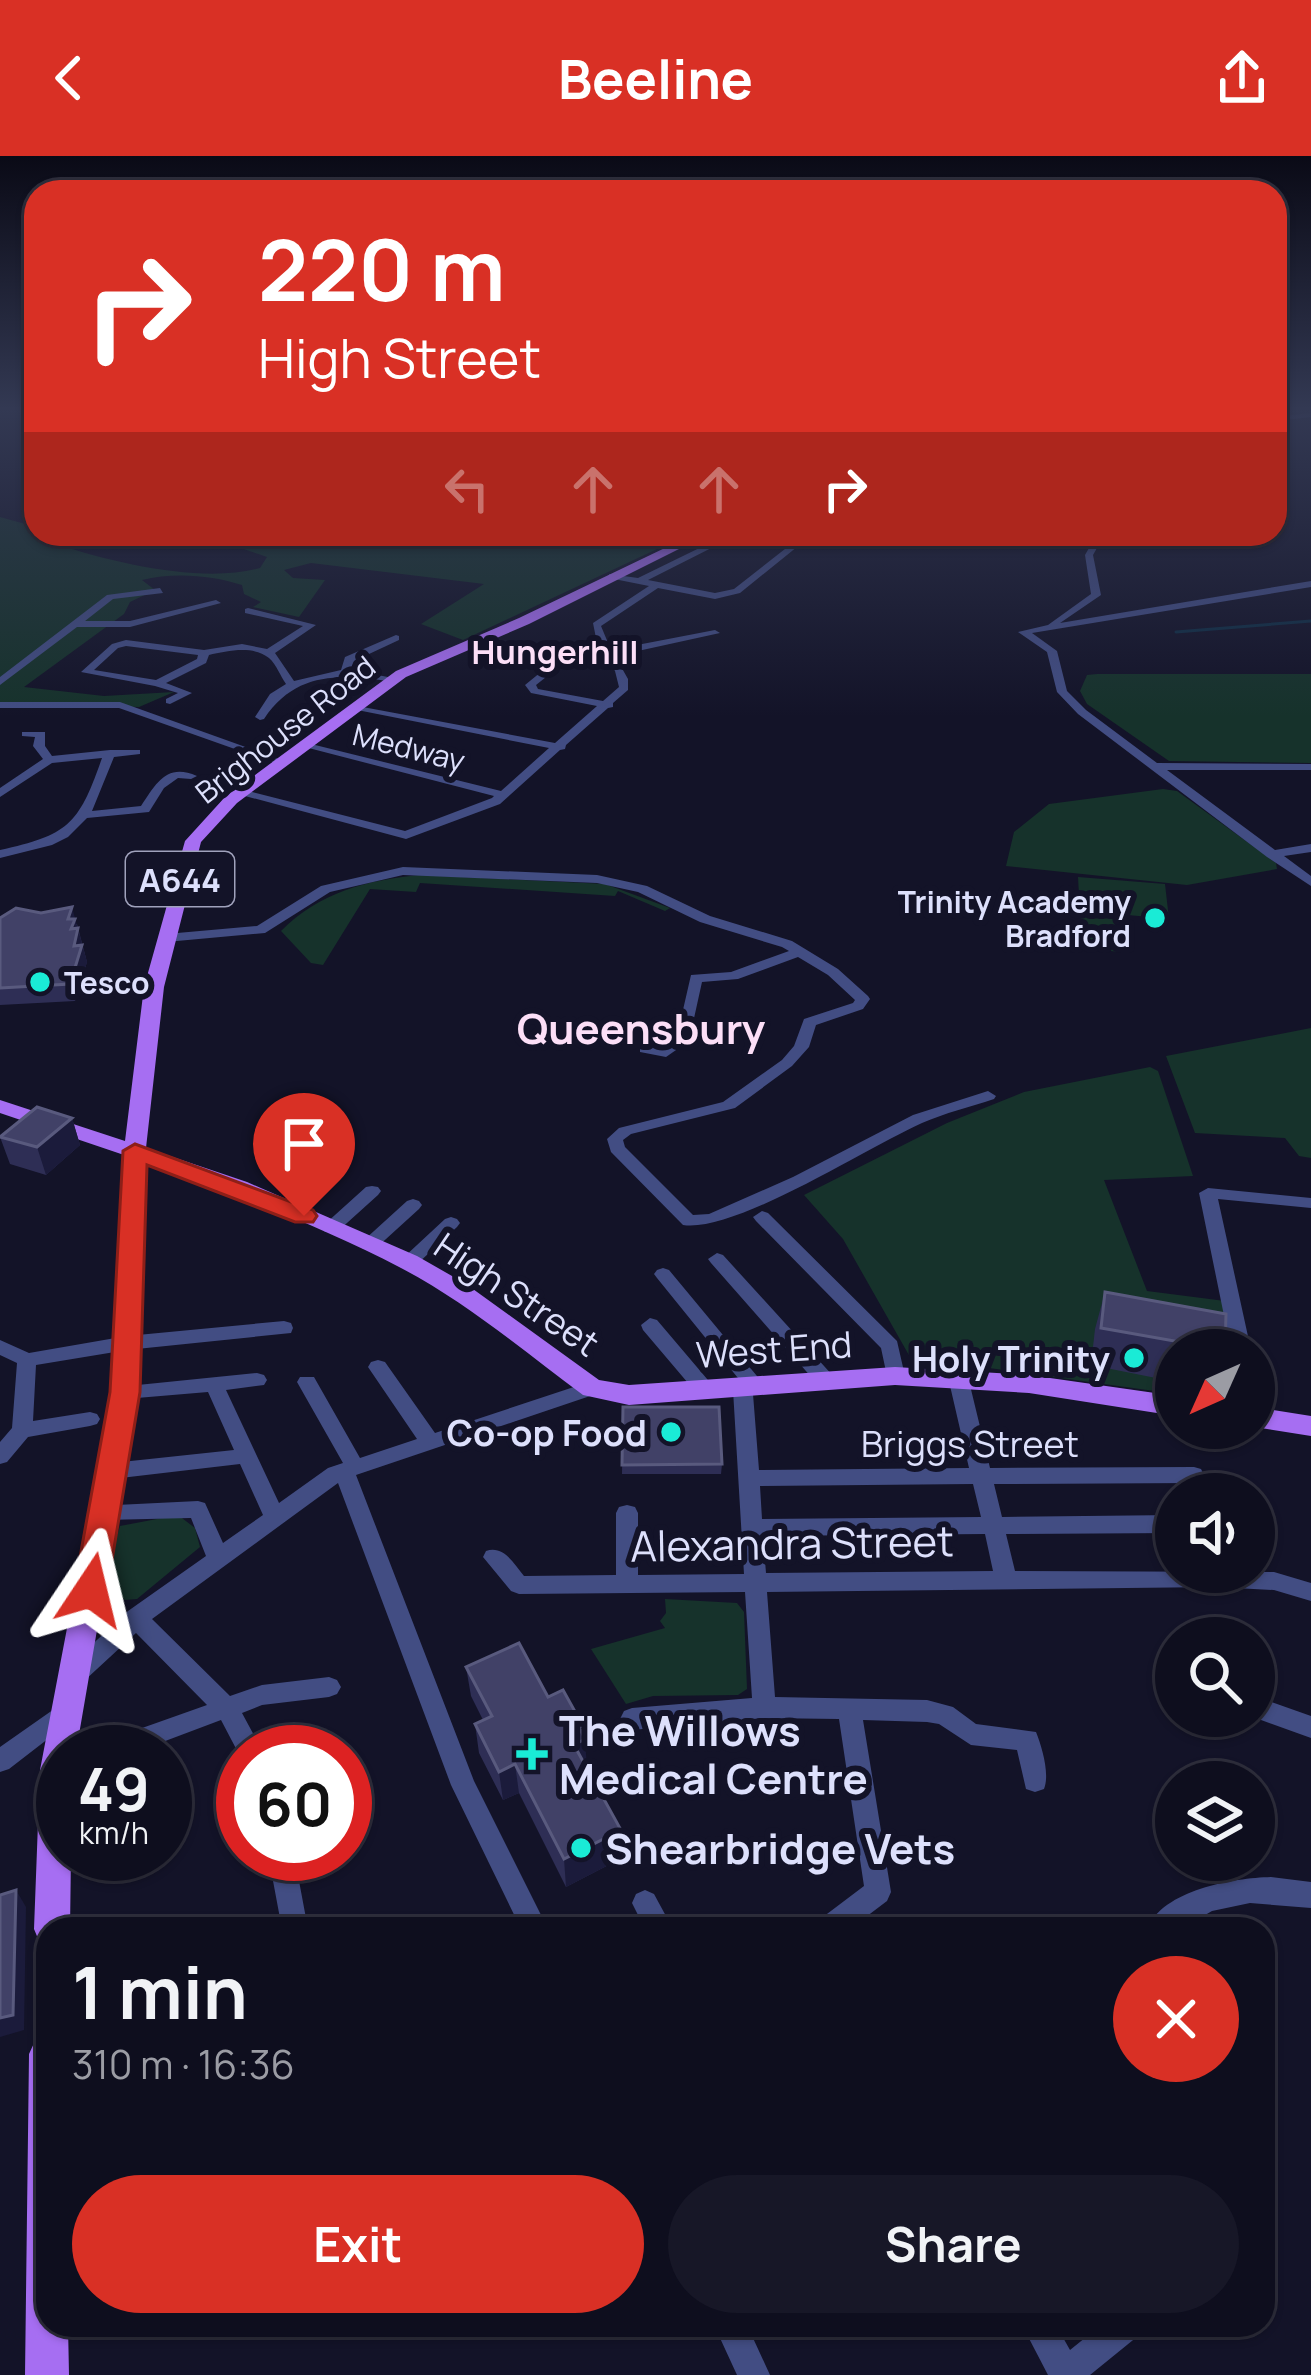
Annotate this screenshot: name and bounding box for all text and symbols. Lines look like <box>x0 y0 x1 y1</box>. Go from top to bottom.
text: Beeline <box>558 41 753 115</box>
icon: back <box>36 45 102 111</box>
icon: share <box>1209 45 1275 111</box>
text: 220 m <box>258 211 506 326</box>
icon: right <box>60 228 216 384</box>
text: High Street <box>258 320 541 394</box>
icon: left <box>434 456 500 522</box>
icon: ahead <box>560 456 626 522</box>
icon: ahead <box>686 456 752 522</box>
icon: right <box>812 456 878 522</box>
district label: Hungerhill <box>472 629 638 674</box>
street label: Brighouse Road <box>187 646 383 812</box>
street label: Medway <box>349 713 470 781</box>
road number: A644 <box>126 852 234 906</box>
place label: Trinity Academy Bradford <box>898 881 1131 956</box>
marker: Trinity Academy Bradford <box>1142 905 1168 931</box>
place label: Tesco <box>64 962 149 1003</box>
marker: Tesco <box>27 969 53 995</box>
district label: Queensbury <box>517 999 766 1057</box>
pin <box>253 1093 355 1216</box>
icon: arrive <box>271 1111 337 1177</box>
street label: High Street <box>425 1221 609 1367</box>
street label: West End <box>694 1319 854 1379</box>
north arrow <box>1155 1329 1275 1449</box>
map controls <box>1155 1329 1275 1881</box>
place label: Holy Trinity <box>912 1334 1110 1383</box>
marker: Holy Trinity <box>1121 1345 1147 1371</box>
place label: Co-op Food <box>446 1408 647 1457</box>
marker: Co-op Food <box>658 1419 684 1445</box>
street label: Briggs Street <box>861 1419 1079 1468</box>
button: sound <box>1155 1473 1275 1593</box>
street label: Alexandra Street <box>630 1511 954 1575</box>
position arrow <box>28 1527 154 1653</box>
button: search <box>1155 1617 1275 1737</box>
place label: The Willows Medical Centre <box>559 1701 868 1807</box>
speed limit sign: 60 <box>216 1725 372 1881</box>
marker: The Willows Medical Centre <box>516 1738 548 1770</box>
text: 49 <box>78 1747 150 1829</box>
button: layers <box>1155 1761 1275 1881</box>
text: km/h <box>79 1812 149 1853</box>
place label: Shearbridge Vets <box>605 1819 955 1877</box>
marker: Shearbridge Vets <box>568 1835 594 1861</box>
text: 1 min <box>72 1942 248 2041</box>
button: close <box>1113 1956 1239 2082</box>
text: 310 m · 16:36 <box>72 2037 295 2091</box>
button: Exit <box>72 2175 644 2313</box>
button: Share <box>668 2175 1239 2313</box>

